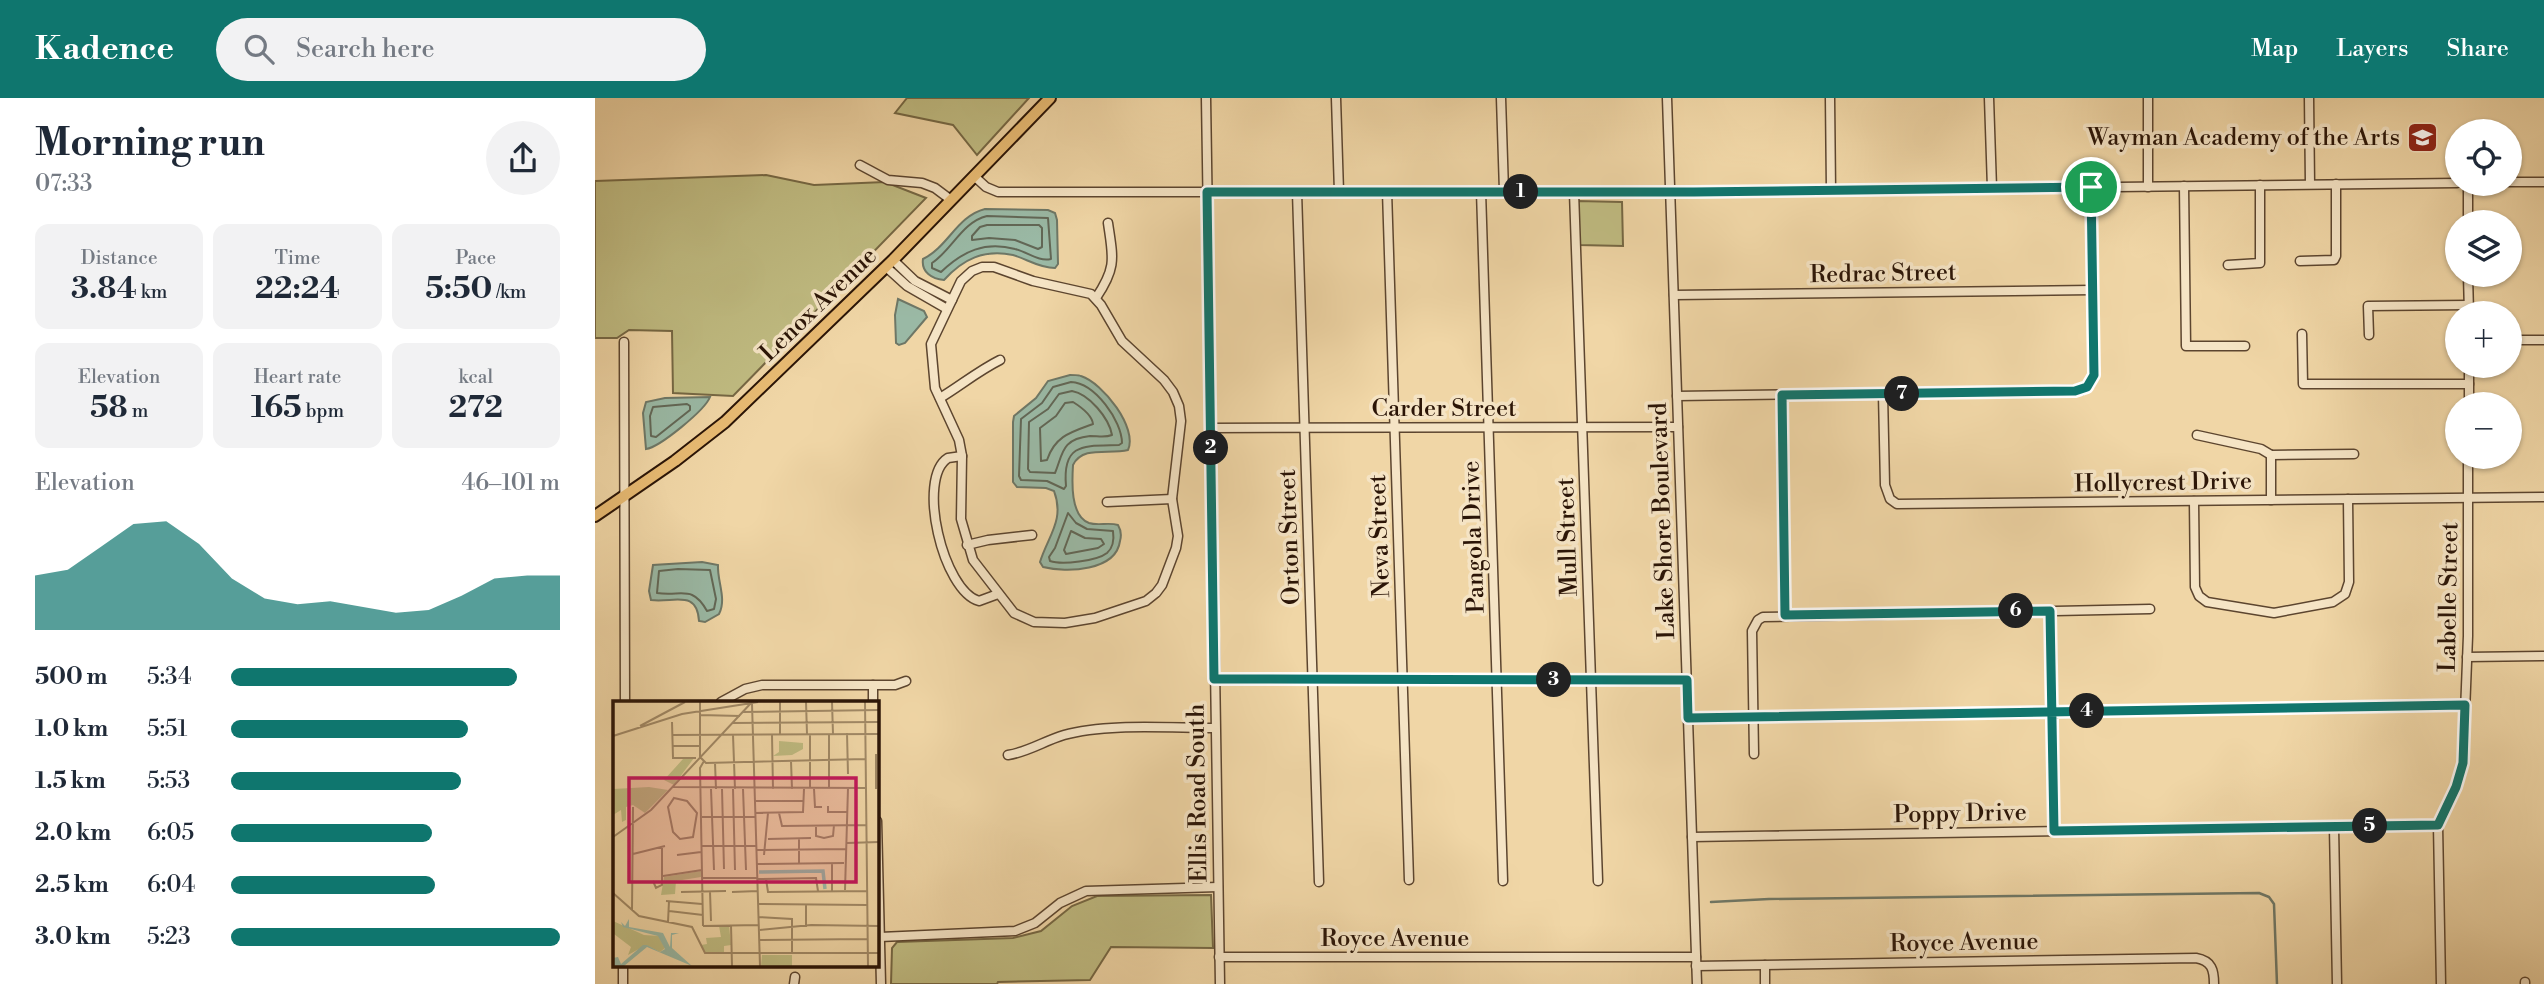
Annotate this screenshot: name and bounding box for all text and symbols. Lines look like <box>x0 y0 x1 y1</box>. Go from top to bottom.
search box <box>216 18 706 81</box>
text: Kadence <box>35 29 174 70</box>
icon: search <box>240 30 278 68</box>
text: Search here <box>296 33 435 65</box>
text: Map <box>2251 34 2298 64</box>
text: Layers <box>2336 34 2408 64</box>
text: Share <box>2446 34 2509 64</box>
map controls <box>2445 119 2522 469</box>
button: locate <box>2445 119 2522 196</box>
text: Morning run <box>35 120 265 167</box>
school or university icon: Wayman Academy of the Arts <box>2406 120 2440 154</box>
button: share <box>486 121 560 195</box>
place label: Wayman Academy of the Arts <box>2086 123 2400 153</box>
pin <box>2061 157 2121 217</box>
icon: arrive <box>2072 168 2110 206</box>
text: 07:33 <box>35 170 92 198</box>
pin: 1 <box>1503 174 1539 210</box>
text: 1 <box>1516 179 1525 203</box>
button: layers <box>2445 210 2522 287</box>
street label: Lenox Avenue <box>754 241 884 368</box>
text: Distance <box>81 246 158 270</box>
text: Time <box>275 246 320 270</box>
text: Pace <box>455 246 496 270</box>
street label: Redrac Street <box>1809 258 1957 290</box>
text: 3.84 <box>71 270 137 308</box>
text: 22:24 <box>255 270 340 308</box>
text: 5:50 <box>425 270 492 308</box>
text: km <box>137 280 167 304</box>
text: /km <box>492 280 526 304</box>
button: + <box>2445 301 2522 378</box>
text: Elevation <box>78 365 160 389</box>
text: Heart rate <box>254 365 341 389</box>
text: kcal <box>459 365 493 389</box>
pin: 7 <box>1885 376 1919 412</box>
text: 7 <box>1896 381 1907 405</box>
text: 58 <box>90 389 128 427</box>
text: 165 <box>251 389 302 427</box>
text: 272 <box>449 389 503 427</box>
button: − <box>2445 392 2522 469</box>
street label: Carder Street <box>1371 394 1517 424</box>
text: m <box>128 399 148 423</box>
text: bpm <box>302 399 344 423</box>
street label: Lake Shore Boulevard <box>1644 402 1682 640</box>
pin: 2 <box>1193 430 1229 466</box>
text: 2 <box>1205 435 1216 459</box>
street label: Pangola Drive <box>1456 460 1492 614</box>
street label: Hollycrest Drive <box>2074 466 2252 500</box>
street label: Orton Street <box>1273 468 1307 605</box>
text: Elevation <box>35 469 135 497</box>
text: 46–101 m <box>462 469 560 497</box>
street label: Neva Street <box>1363 473 1397 598</box>
street label: Mull Street <box>1551 476 1585 597</box>
street label: Labelle Street <box>2433 521 2465 672</box>
pin: 6 <box>1999 594 2033 628</box>
text: 6 <box>2010 598 2021 622</box>
pin: 3 <box>1537 662 1571 698</box>
text: 500 m <box>35 663 107 691</box>
text: 5:34 <box>147 663 192 691</box>
text: 3 <box>1548 667 1559 691</box>
pin: 4 <box>2069 694 2105 728</box>
text: 4 <box>2080 698 2093 722</box>
inset map <box>613 701 879 967</box>
street label: Ellis Road South <box>1181 703 1215 883</box>
text: 1.0 km <box>35 715 108 743</box>
text: 5:51 <box>147 715 187 743</box>
text: 1.5 km <box>35 767 106 795</box>
text: 5:53 <box>147 767 190 795</box>
street label: Poppy Drive <box>1893 798 2027 830</box>
pin: 5 <box>2353 808 2387 844</box>
text: 5 <box>2364 813 2375 837</box>
text: 2.0 km <box>35 819 111 847</box>
text: 6:05 <box>147 819 194 847</box>
text: 2.5 km <box>35 871 109 899</box>
text: 6:04 <box>147 871 195 899</box>
text: 3.0 km <box>35 923 111 951</box>
text: 5:23 <box>147 923 191 951</box>
street label: Royce Avenue <box>1321 924 1469 954</box>
street label: Royce Avenue <box>1889 927 2039 959</box>

